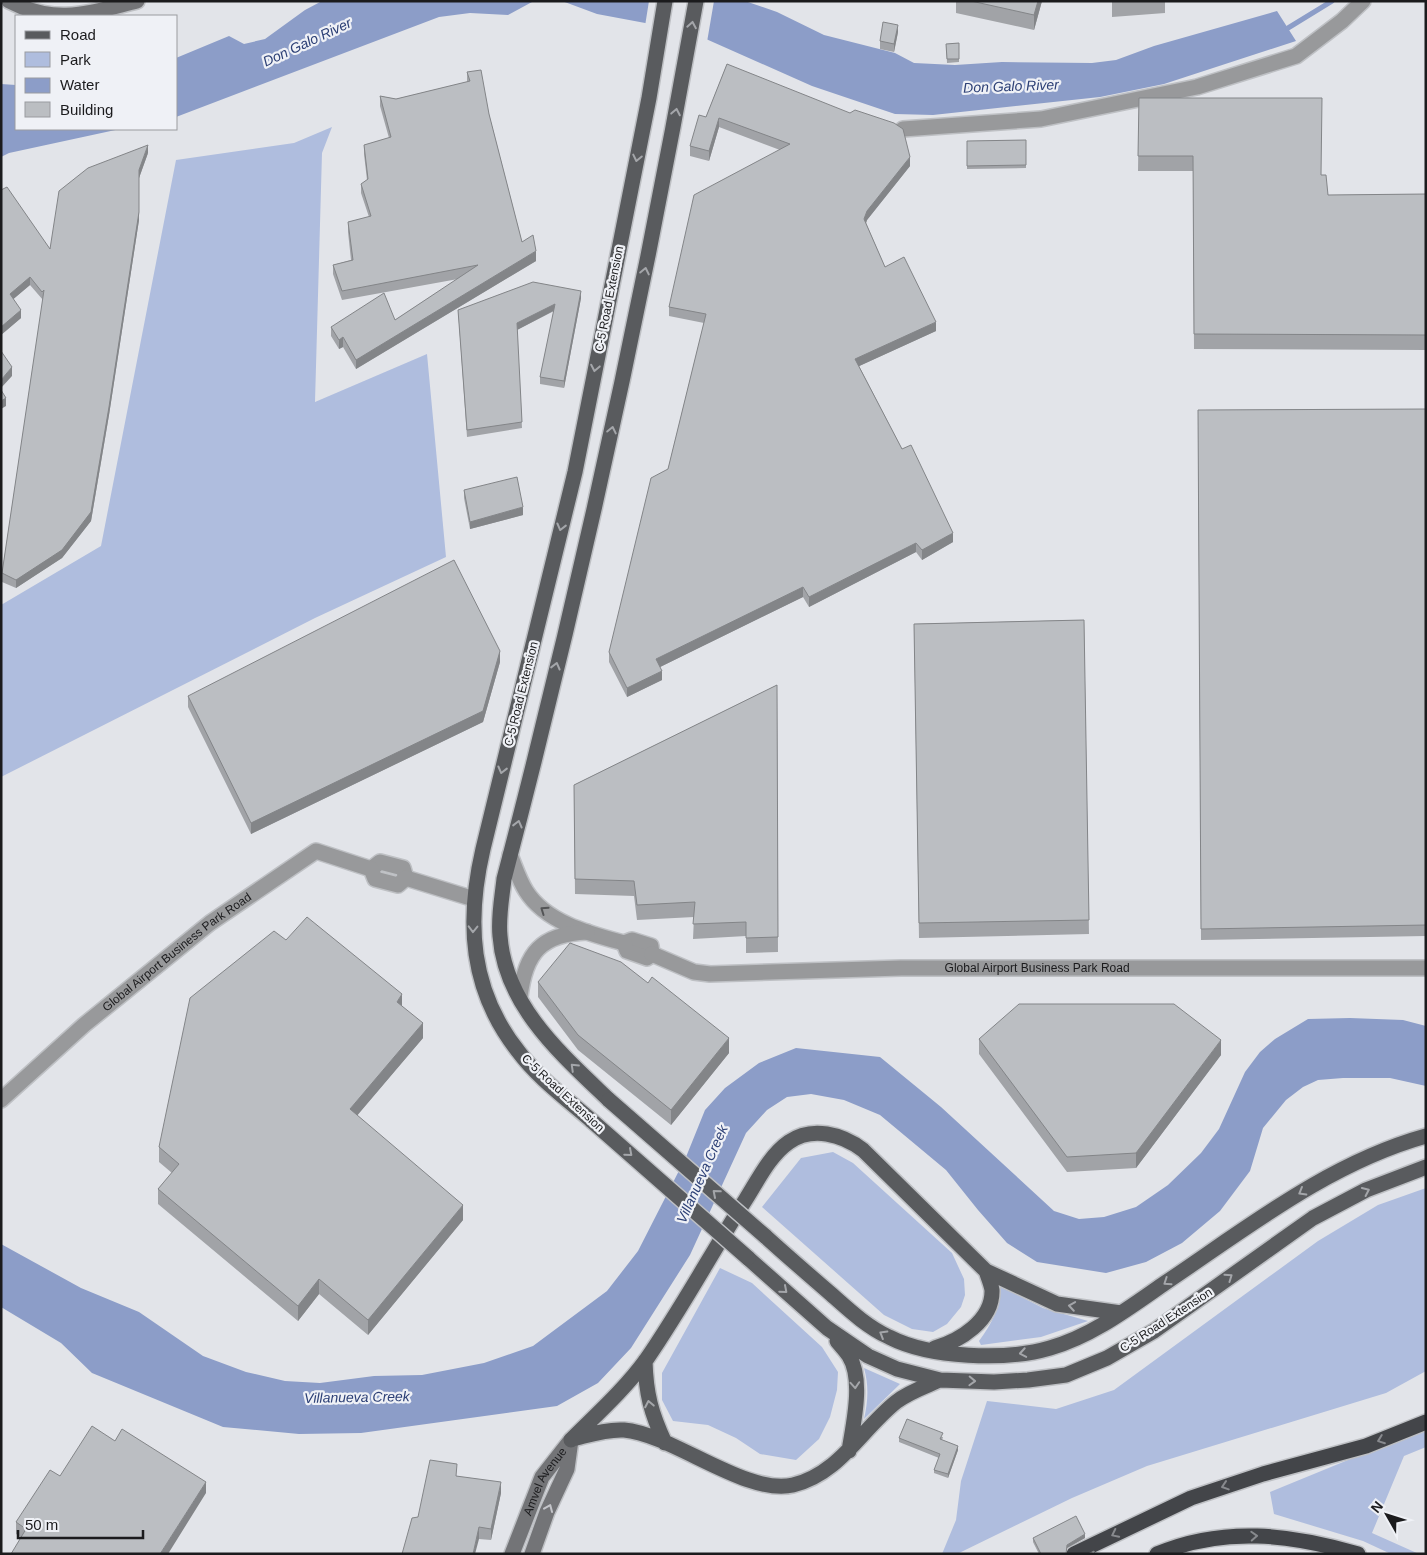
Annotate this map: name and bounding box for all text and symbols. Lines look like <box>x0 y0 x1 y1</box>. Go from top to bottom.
water label: Don Galo River <box>260 14 355 69</box>
legend <box>15 15 178 130</box>
one-way arrow <box>686 21 696 30</box>
text: Road <box>60 26 96 43</box>
text: Park <box>60 51 91 68</box>
text: Water <box>60 76 99 93</box>
water label: Don Galo River <box>963 76 1060 96</box>
text: Building <box>60 101 113 118</box>
one-way arrow <box>670 107 680 116</box>
one-way arrow <box>632 153 643 162</box>
street label: C-5 Road Extension <box>592 245 626 353</box>
one-way arrow <box>639 267 649 276</box>
one-way arrow <box>590 364 601 373</box>
one-way arrow <box>606 426 616 435</box>
one-way arrow <box>556 523 567 532</box>
street label: C-5 Road Extension <box>501 640 541 748</box>
one-way arrow <box>550 662 561 671</box>
one-way arrow <box>497 766 508 775</box>
one-way arrow <box>512 819 523 828</box>
street label: Global Airport Business Park Road <box>100 890 254 1014</box>
one-way arrow <box>540 907 550 916</box>
one-way arrow <box>468 926 478 934</box>
street label: Global Airport Business Park Road <box>945 961 1130 975</box>
street label: C-5 Road Extension <box>519 1051 607 1135</box>
one-way arrow <box>571 1063 580 1072</box>
water label: Villanueva Creek <box>673 1122 731 1225</box>
one-way arrow <box>623 1148 632 1157</box>
one-way arrow <box>1299 1185 1308 1195</box>
one-way arrow <box>1361 1186 1370 1197</box>
one-way arrow <box>712 1190 721 1199</box>
one-way arrow <box>1223 1274 1233 1283</box>
one-way arrow <box>1163 1276 1173 1285</box>
one-way arrow <box>779 1285 788 1294</box>
street label: C-5 Road Extension <box>1117 1285 1215 1355</box>
one-way arrow <box>1068 1302 1077 1312</box>
one-way arrow <box>879 1330 888 1340</box>
one-way arrow <box>1018 1347 1027 1357</box>
one-way arrow <box>969 1375 977 1386</box>
one-way arrow <box>850 1381 861 1389</box>
water label: Villanueva Creek <box>304 1388 411 1406</box>
one-way arrow <box>644 1399 655 1408</box>
one-way arrow <box>1377 1434 1386 1444</box>
street label: Amvel Avenue <box>521 1444 570 1518</box>
one-way arrow <box>1221 1481 1230 1491</box>
north arrow <box>1362 1490 1412 1540</box>
text: N <box>1367 1498 1386 1516</box>
one-way arrow <box>543 1504 554 1513</box>
scale bar <box>18 1508 142 1540</box>
text: 50 m <box>25 1516 58 1533</box>
one-way arrow <box>1111 1528 1120 1538</box>
one-way arrow <box>1250 1531 1258 1542</box>

